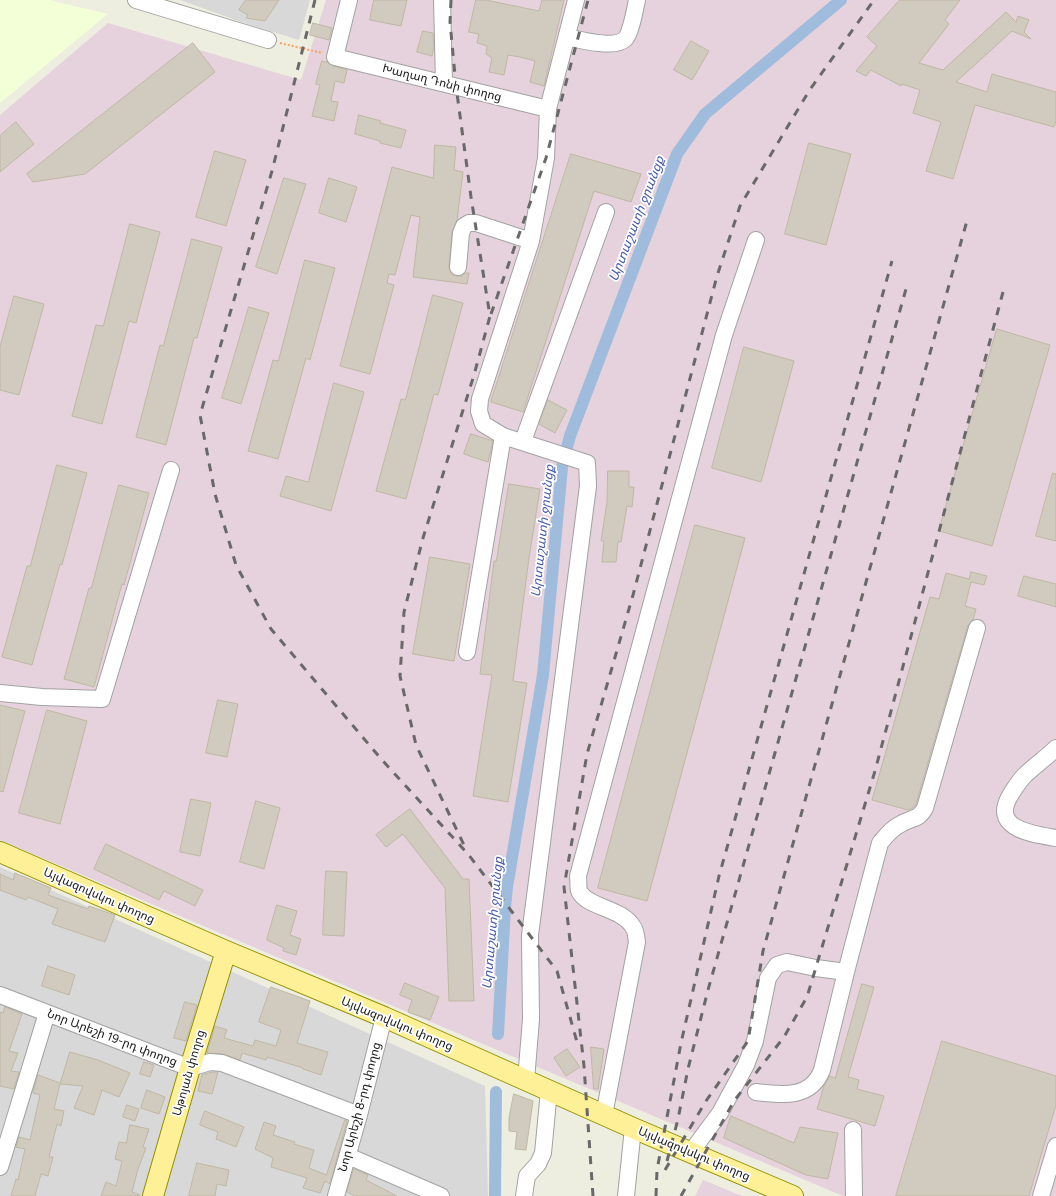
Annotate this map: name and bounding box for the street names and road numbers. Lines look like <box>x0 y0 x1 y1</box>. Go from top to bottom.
street label: Խաղաղ Դոնի փողոց <box>381 61 503 105</box>
street label: Այվազովսկու փողոց <box>41 865 157 927</box>
street label: Այվազովսկու փողոց <box>339 994 455 1054</box>
street label: Նոր Արեշի 19-րդ փողոց <box>45 1006 179 1070</box>
street label: Աթոյան փողոց <box>170 1028 208 1118</box>
street label: Նոր Արեշի 8-րդ փողոց <box>336 1040 384 1174</box>
street label: Այվազովսկու փողոց <box>636 1124 752 1184</box>

